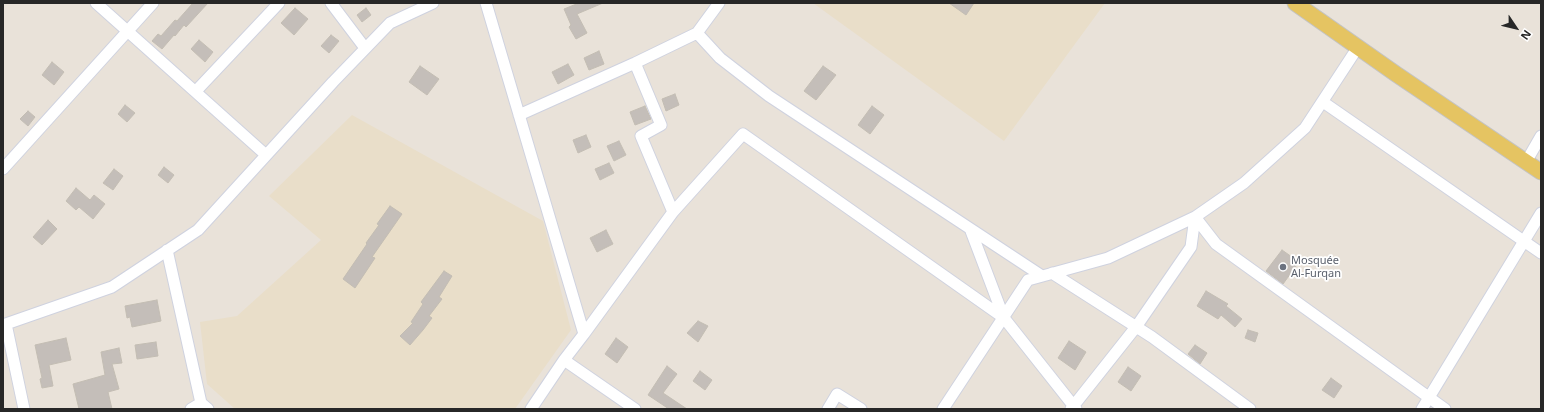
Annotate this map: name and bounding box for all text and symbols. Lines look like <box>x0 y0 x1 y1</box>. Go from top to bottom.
north arrow <box>1496 8 1536 48</box>
text: N <box>1518 27 1535 43</box>
place label: Mosquée Al-Furqan <box>1291 254 1341 280</box>
marker: Mosquée Al-Furqan <box>1278 262 1288 272</box>

